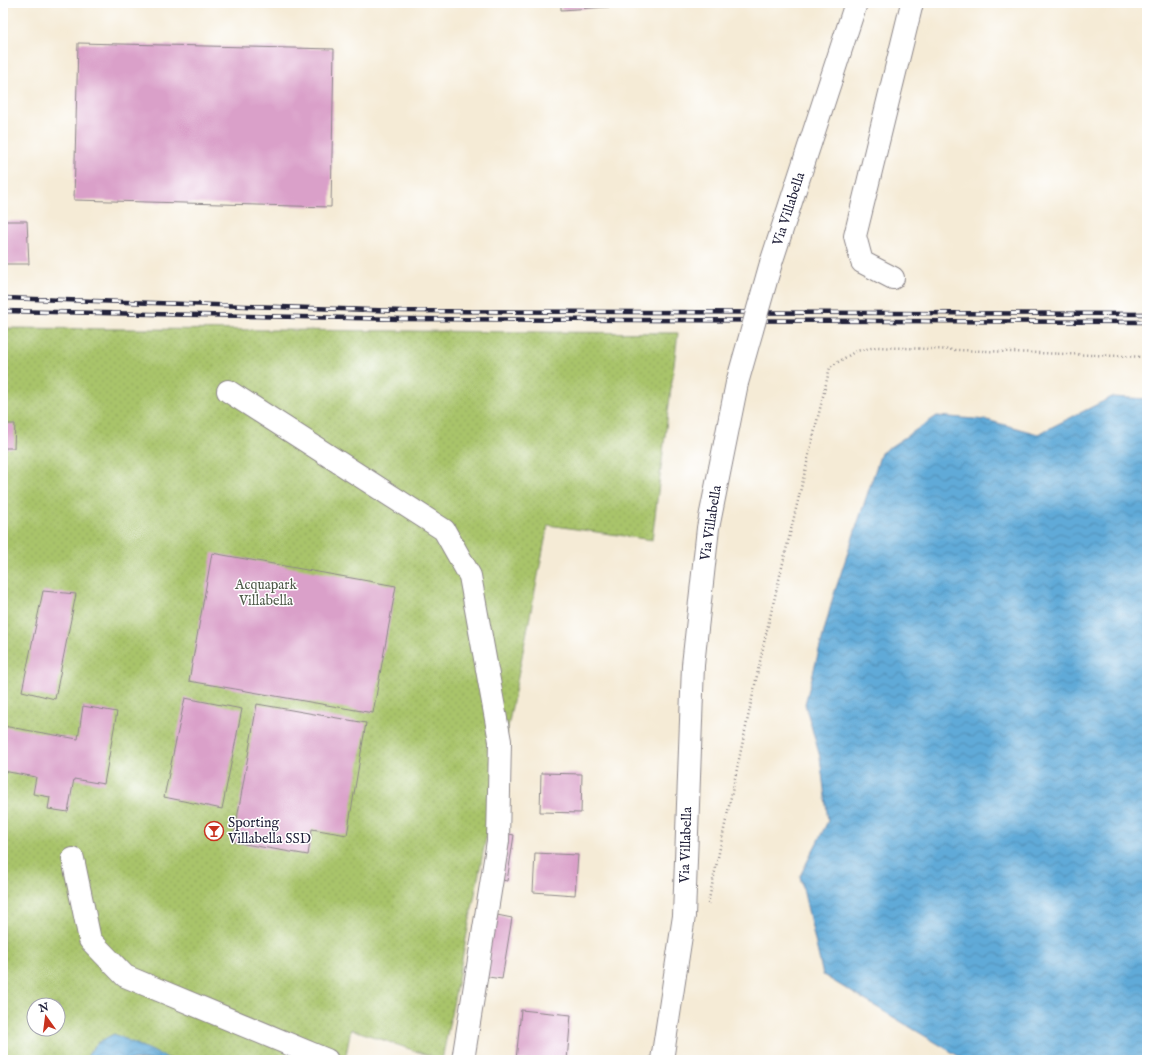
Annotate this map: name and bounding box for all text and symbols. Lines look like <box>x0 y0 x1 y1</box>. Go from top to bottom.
street label: Via Villabella <box>768 169 810 249</box>
street label: Via Villabella <box>696 483 726 563</box>
park label: Acquapark Villabella <box>234 576 297 610</box>
street label: Via Villabella <box>676 806 696 884</box>
place label: Sporting Villabella SSD <box>227 814 311 848</box>
bar icon: Sporting Villabella SSD <box>203 820 225 842</box>
north arrow <box>26 997 66 1037</box>
text: N <box>37 1000 51 1016</box>

